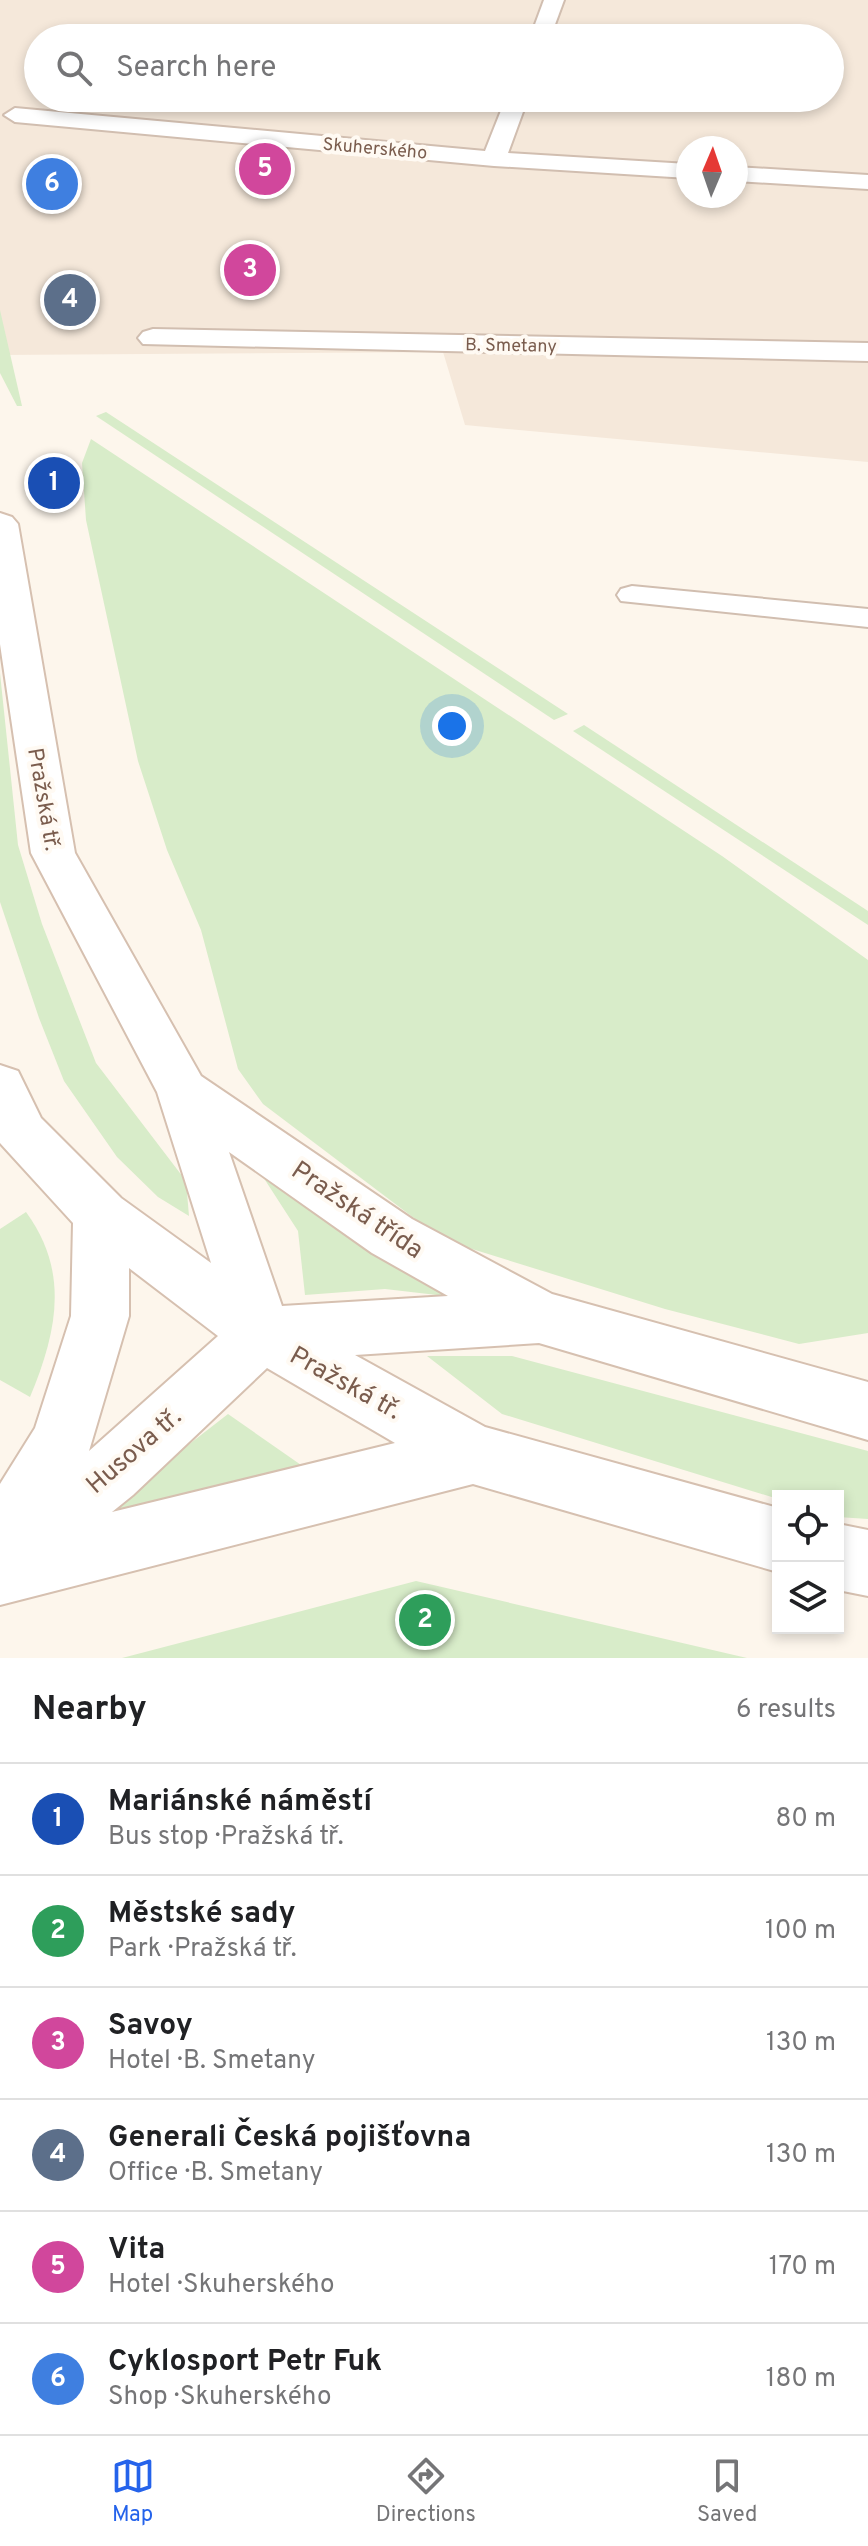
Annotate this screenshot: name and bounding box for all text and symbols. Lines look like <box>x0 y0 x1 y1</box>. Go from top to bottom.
search box <box>24 24 844 112</box>
icon: search <box>52 46 96 90</box>
text: Search here <box>116 50 276 87</box>
street label: Skuherského <box>322 133 428 166</box>
north arrow <box>676 136 748 208</box>
pin: 5 <box>239 139 291 199</box>
pin: 6 <box>26 154 78 214</box>
pin: 3 <box>224 240 276 300</box>
pin: 4 <box>44 270 96 330</box>
street label: B. Smetany <box>465 334 557 359</box>
pin: 1 <box>28 453 80 513</box>
your location <box>432 706 472 746</box>
street label: Pražská tř. <box>20 746 65 853</box>
street label: Pražská třída <box>284 1155 429 1267</box>
street label: Pražská tř. <box>283 1340 406 1428</box>
street label: Husova tř. <box>80 1401 189 1502</box>
map controls <box>772 1490 844 1634</box>
button: locate <box>772 1490 844 1562</box>
button: layers <box>772 1562 844 1634</box>
pin: 2 <box>399 1590 451 1650</box>
text: Nearby <box>32 1689 147 1732</box>
text: 6 results <box>736 1694 836 1727</box>
text: Mariánské náměstí <box>108 1784 372 1821</box>
text: 1 <box>53 1803 63 1836</box>
text: 80 m <box>776 1803 836 1836</box>
text: Bus stop · Pražská tř. <box>108 1821 343 1854</box>
text: Městské sady <box>108 1896 296 1933</box>
text: 2 <box>50 1915 66 1948</box>
text: 100 m <box>765 1915 836 1948</box>
text: Park · Pražská tř. <box>108 1933 297 1966</box>
text: Savoy <box>108 2008 193 2045</box>
text: 3 <box>50 2027 66 2060</box>
text: 130 m <box>766 2027 836 2060</box>
text: Hotel · B. Smetany <box>108 2045 316 2078</box>
text: Generali Česká pojišťovna <box>108 2120 471 2157</box>
text: 4 <box>50 2139 66 2172</box>
text: 130 m <box>766 2139 836 2172</box>
text: Office · B. Smetany <box>108 2157 323 2190</box>
text: Vita <box>108 2232 165 2269</box>
text: 5 <box>50 2251 66 2284</box>
text: 170 m <box>769 2251 836 2284</box>
text: Hotel · Skuherského <box>108 2269 335 2302</box>
text: Cyklosport Petr Fuk <box>108 2344 382 2381</box>
text: 6 <box>50 2363 66 2396</box>
text: 180 m <box>766 2363 836 2396</box>
text: Shop · Skuherského <box>108 2381 331 2414</box>
tab: Map <box>111 2454 155 2529</box>
tab: Directions <box>376 2454 476 2529</box>
tab: Saved <box>697 2454 757 2529</box>

